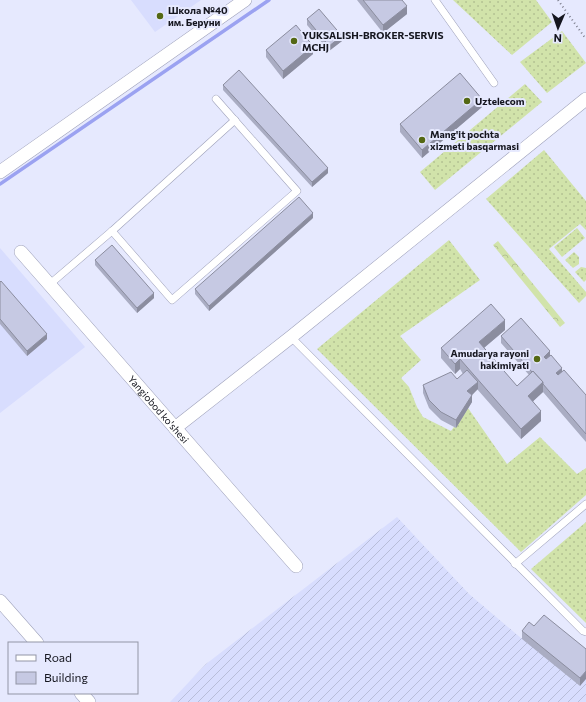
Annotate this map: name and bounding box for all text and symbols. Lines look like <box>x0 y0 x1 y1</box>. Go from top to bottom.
place label: Школа №40 им. Беруни <box>168 4 228 28</box>
north arrow <box>538 8 578 48</box>
marker: Школа №40 им. Беруни <box>155 11 165 21</box>
place label: YUKSALISH-BROKER-SERVIS MCHJ <box>302 29 443 53</box>
text: N <box>553 32 562 45</box>
marker: YUKSALISH-BROKER-SERVIS MCHJ <box>289 36 299 46</box>
place label: Uztelecom <box>475 95 525 107</box>
marker: Uztelecom <box>462 96 472 106</box>
place label: Mang'it pochta xizmeti basqarmasi <box>430 128 519 152</box>
marker: Mang'it pochta xizmeti basqarmasi <box>417 135 427 145</box>
place label: Amudarya rayoni hakimiyati <box>451 347 529 371</box>
marker: Amudarya rayoni hakimiyati <box>532 354 542 364</box>
street label: Yangiobod ko'shesi <box>126 373 192 446</box>
legend <box>8 642 138 694</box>
text: Road <box>44 650 72 664</box>
text: Building <box>44 670 88 684</box>

